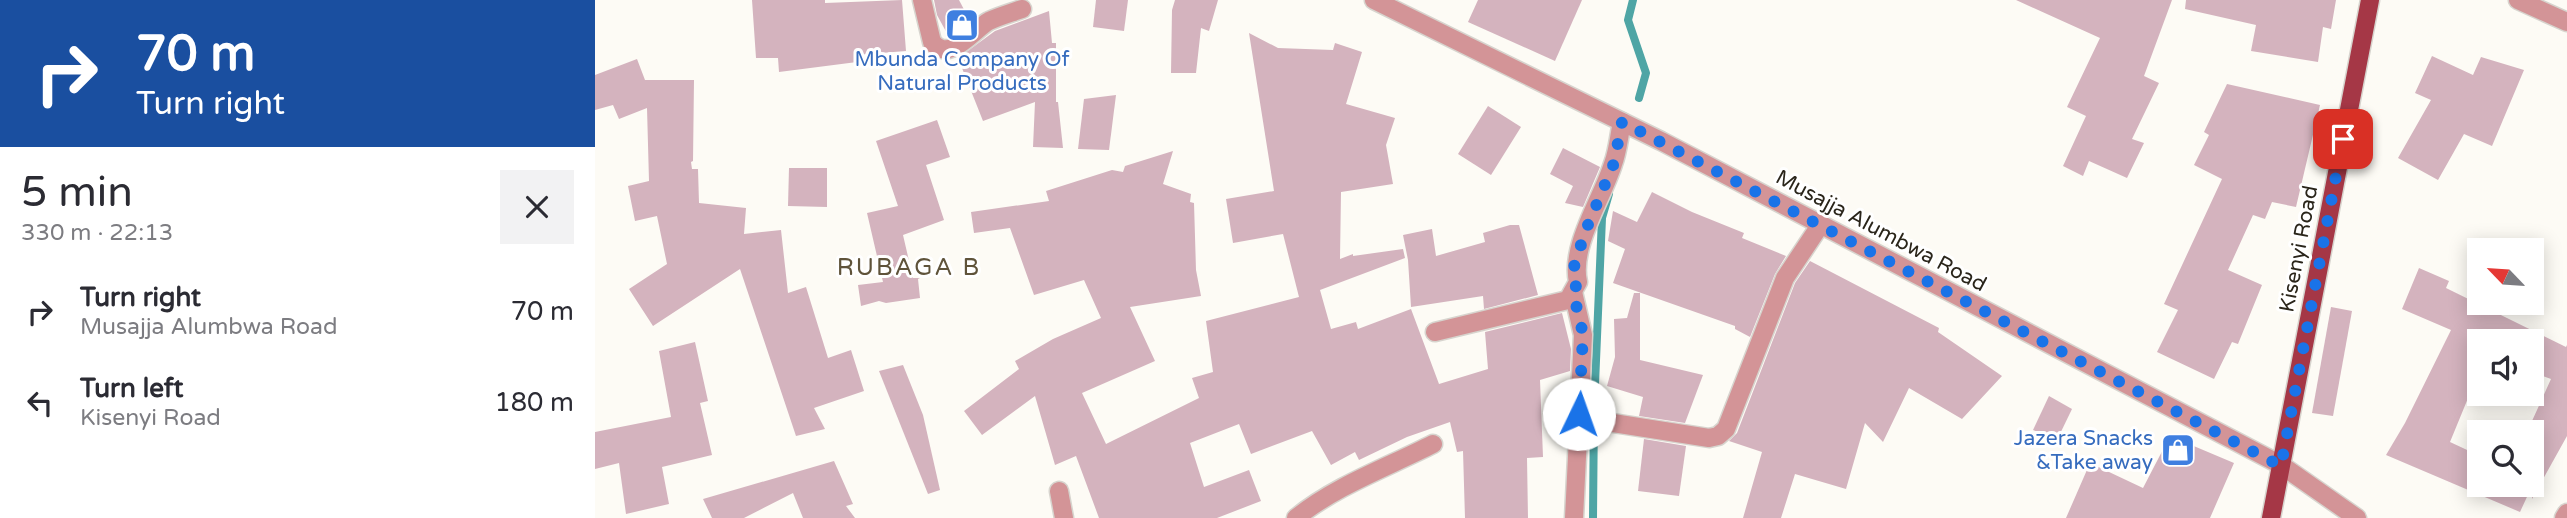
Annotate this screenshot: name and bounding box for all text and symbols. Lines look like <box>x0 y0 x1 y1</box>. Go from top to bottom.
shop icon: Mbunda Company Of Natural Products <box>943 6 981 44</box>
text: 70 m <box>136 25 255 84</box>
icon: right <box>21 28 112 119</box>
place label: Mbunda Company Of Natural Products <box>854 47 1070 96</box>
text: Turn right <box>136 85 285 123</box>
pin <box>2313 109 2373 169</box>
icon: arrive <box>2324 120 2362 158</box>
street label: Musajja Alumbwa Road <box>1771 165 1991 297</box>
text: 5 min <box>21 167 133 218</box>
button: close <box>500 170 574 244</box>
street label: Kisenyi Road <box>2274 183 2324 315</box>
text: 330 m · 22:13 <box>21 219 173 247</box>
north arrow <box>2467 238 2545 315</box>
map controls <box>2467 238 2544 497</box>
district label: RUBAGA B <box>837 253 981 282</box>
text: Turn right <box>80 282 201 313</box>
icon: right <box>21 293 59 331</box>
text: 70 m <box>511 296 574 327</box>
text: Musajja Alumbwa Road <box>80 313 338 341</box>
button: sound <box>2467 329 2544 406</box>
text: Turn left <box>80 373 183 404</box>
position arrow <box>1542 377 1616 451</box>
icon: left <box>21 384 59 422</box>
text: 180 m <box>494 387 574 418</box>
text: Kisenyi Road <box>80 404 221 432</box>
button: search <box>2467 420 2544 497</box>
place label: Jazera Snacks &Take away <box>2014 426 2153 475</box>
shop icon: Jazera Snacks &Take away <box>2159 431 2197 469</box>

